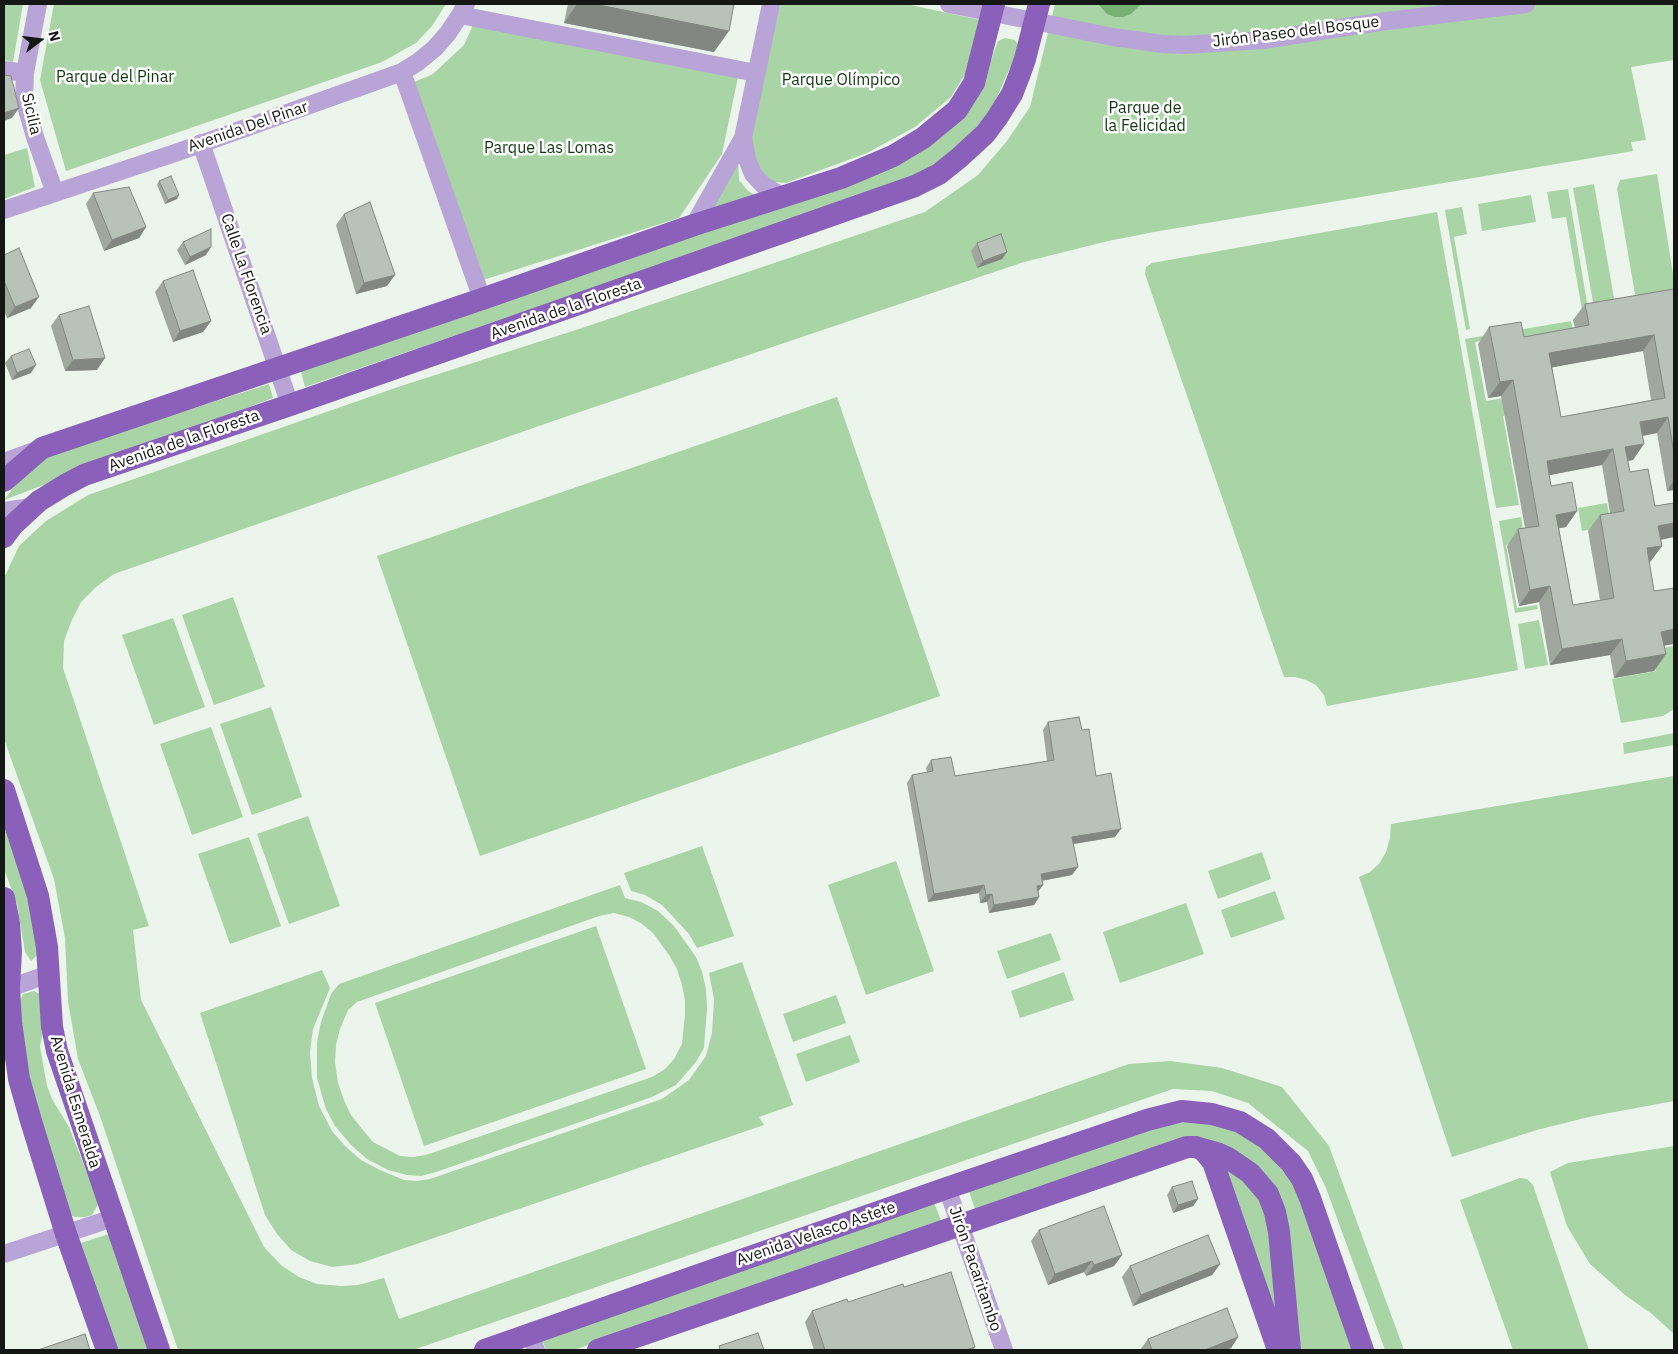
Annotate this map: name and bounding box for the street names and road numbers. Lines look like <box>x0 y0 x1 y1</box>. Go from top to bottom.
street label: Jirón Paseo del Bosque <box>1212 12 1380 52</box>
street label: Sicilia <box>17 91 45 137</box>
street label: Avenida Del Pinar <box>185 97 311 157</box>
street label: Calle La Florencia <box>216 211 276 337</box>
street label: Avenida de la Floresta <box>488 274 644 344</box>
street label: Avenida de la Floresta <box>106 406 262 476</box>
street label: Avenida Esmeralda <box>46 1033 104 1171</box>
street label: Avenida Velasco Astete <box>734 1198 898 1270</box>
street label: Jirón Pacaritambo <box>945 1204 1005 1334</box>

